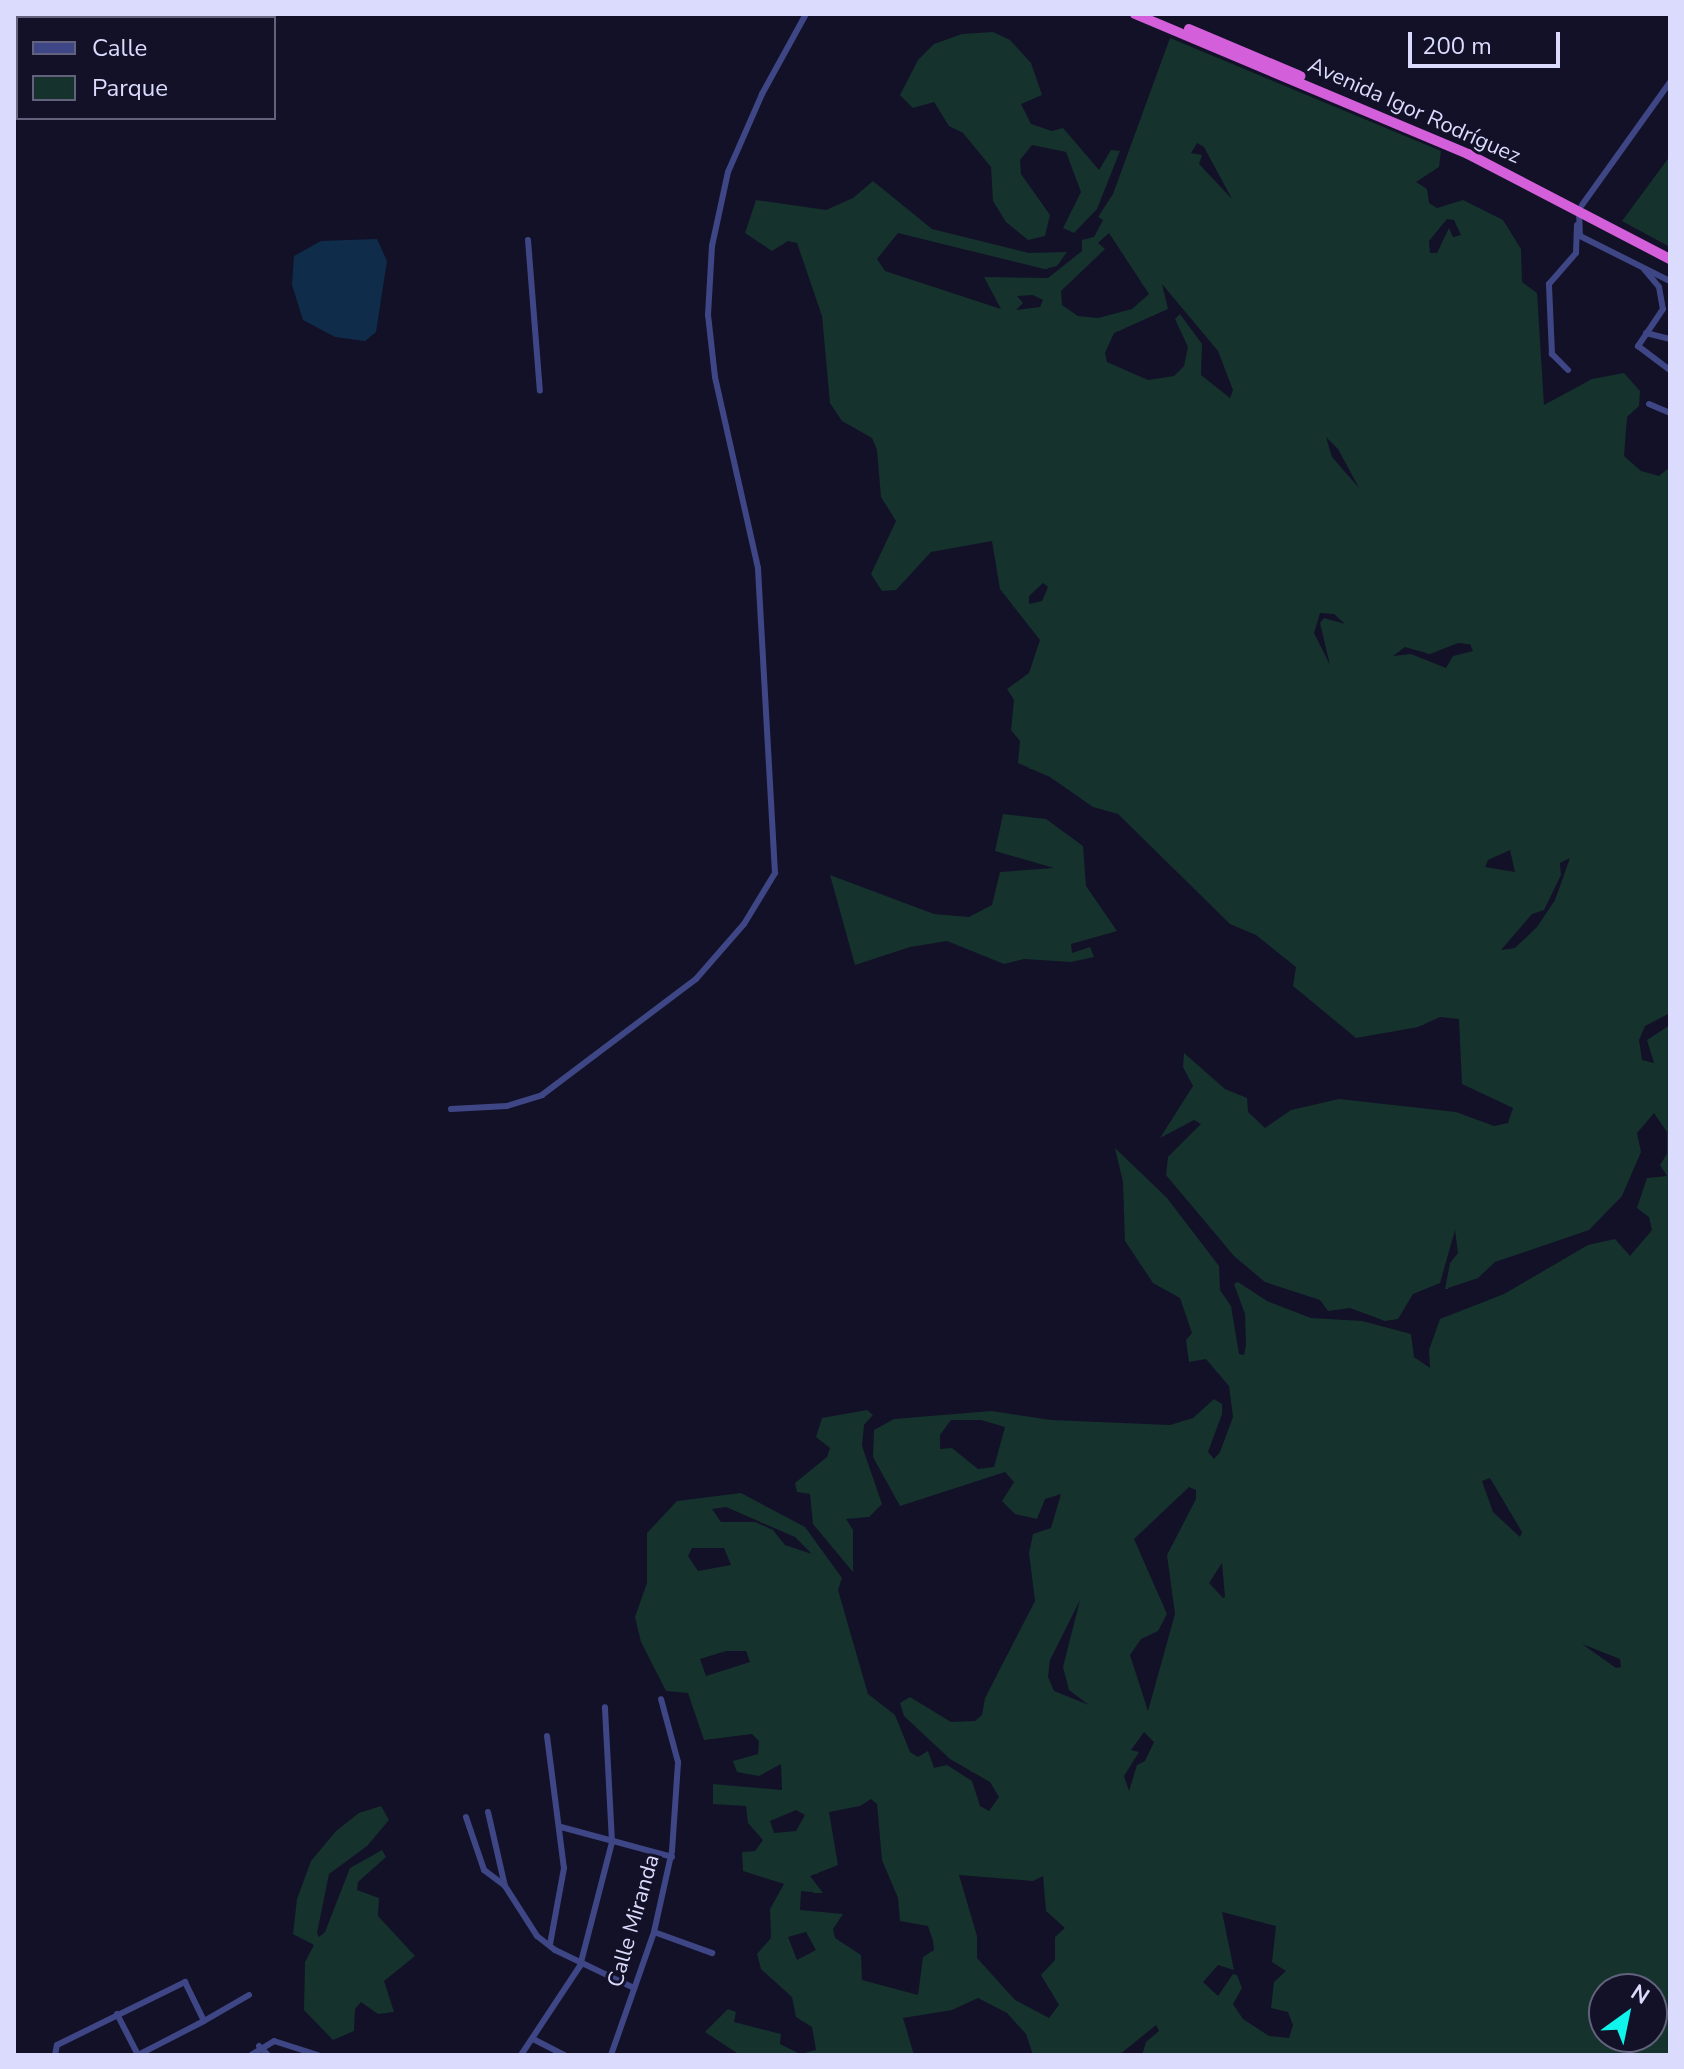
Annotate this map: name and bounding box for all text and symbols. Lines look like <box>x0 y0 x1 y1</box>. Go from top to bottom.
legend <box>16 16 276 120</box>
scale bar <box>1412 16 1564 66</box>
text: 200 m <box>1422 30 1492 62</box>
text: Calle <box>92 32 147 64</box>
street label: Avenida Igor Rodríguez <box>1304 52 1524 170</box>
text: Parque <box>92 72 168 104</box>
street label: Calle Miranda <box>602 1852 666 1990</box>
north arrow <box>1588 1973 1668 2053</box>
text: N <box>1625 1977 1655 2012</box>

